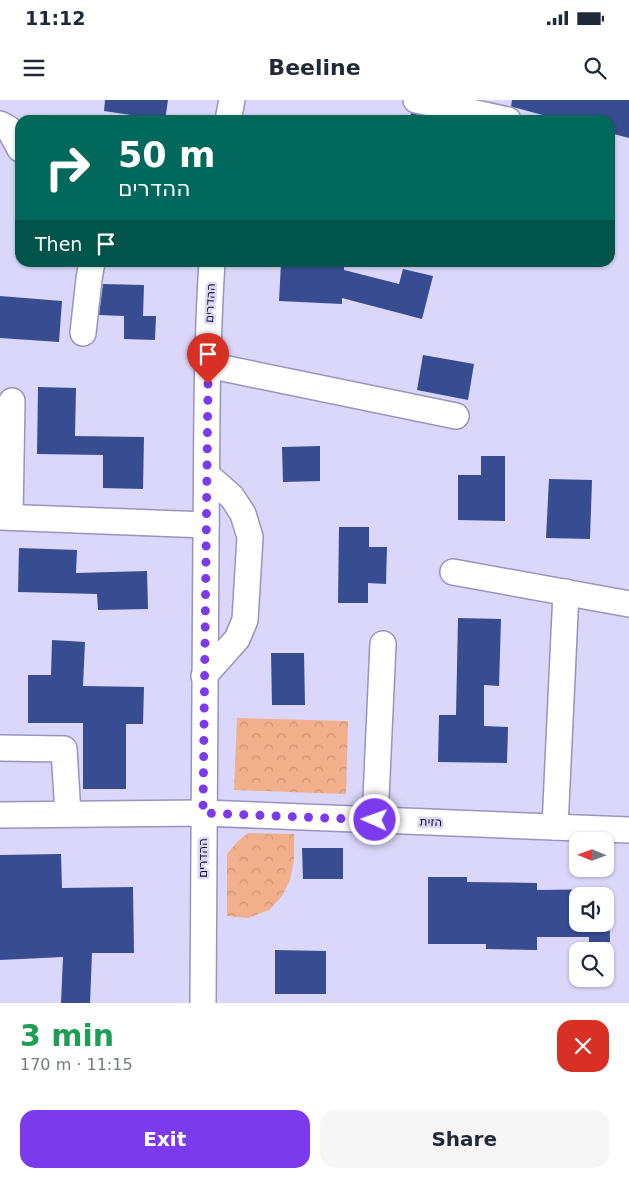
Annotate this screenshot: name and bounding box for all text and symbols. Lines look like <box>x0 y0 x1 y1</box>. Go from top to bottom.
text: 11:12 <box>25 7 85 29</box>
icon: menu <box>20 54 48 82</box>
icon: search <box>581 54 609 82</box>
text: Beeline <box>268 55 361 80</box>
icon: right <box>35 135 100 200</box>
text: 50 m <box>118 135 215 175</box>
text: ההדרים <box>118 176 191 201</box>
icon: arrive <box>92 230 120 258</box>
text: Then <box>35 233 82 255</box>
street label: ההדרים <box>202 283 218 323</box>
pin <box>187 333 229 384</box>
icon: arrive <box>194 340 222 368</box>
position arrow <box>348 793 400 845</box>
street label: הזית <box>419 815 443 829</box>
north arrow <box>569 832 614 878</box>
map controls <box>569 832 614 987</box>
street label: ההדרים <box>196 838 210 878</box>
button: sound <box>569 887 614 932</box>
button: search <box>569 942 614 987</box>
text: 3 min <box>20 1018 114 1053</box>
button: close <box>557 1020 609 1072</box>
text: 170 m · 11:15 <box>20 1055 133 1074</box>
button: Exit <box>20 1110 310 1168</box>
button: Share <box>320 1110 609 1168</box>

